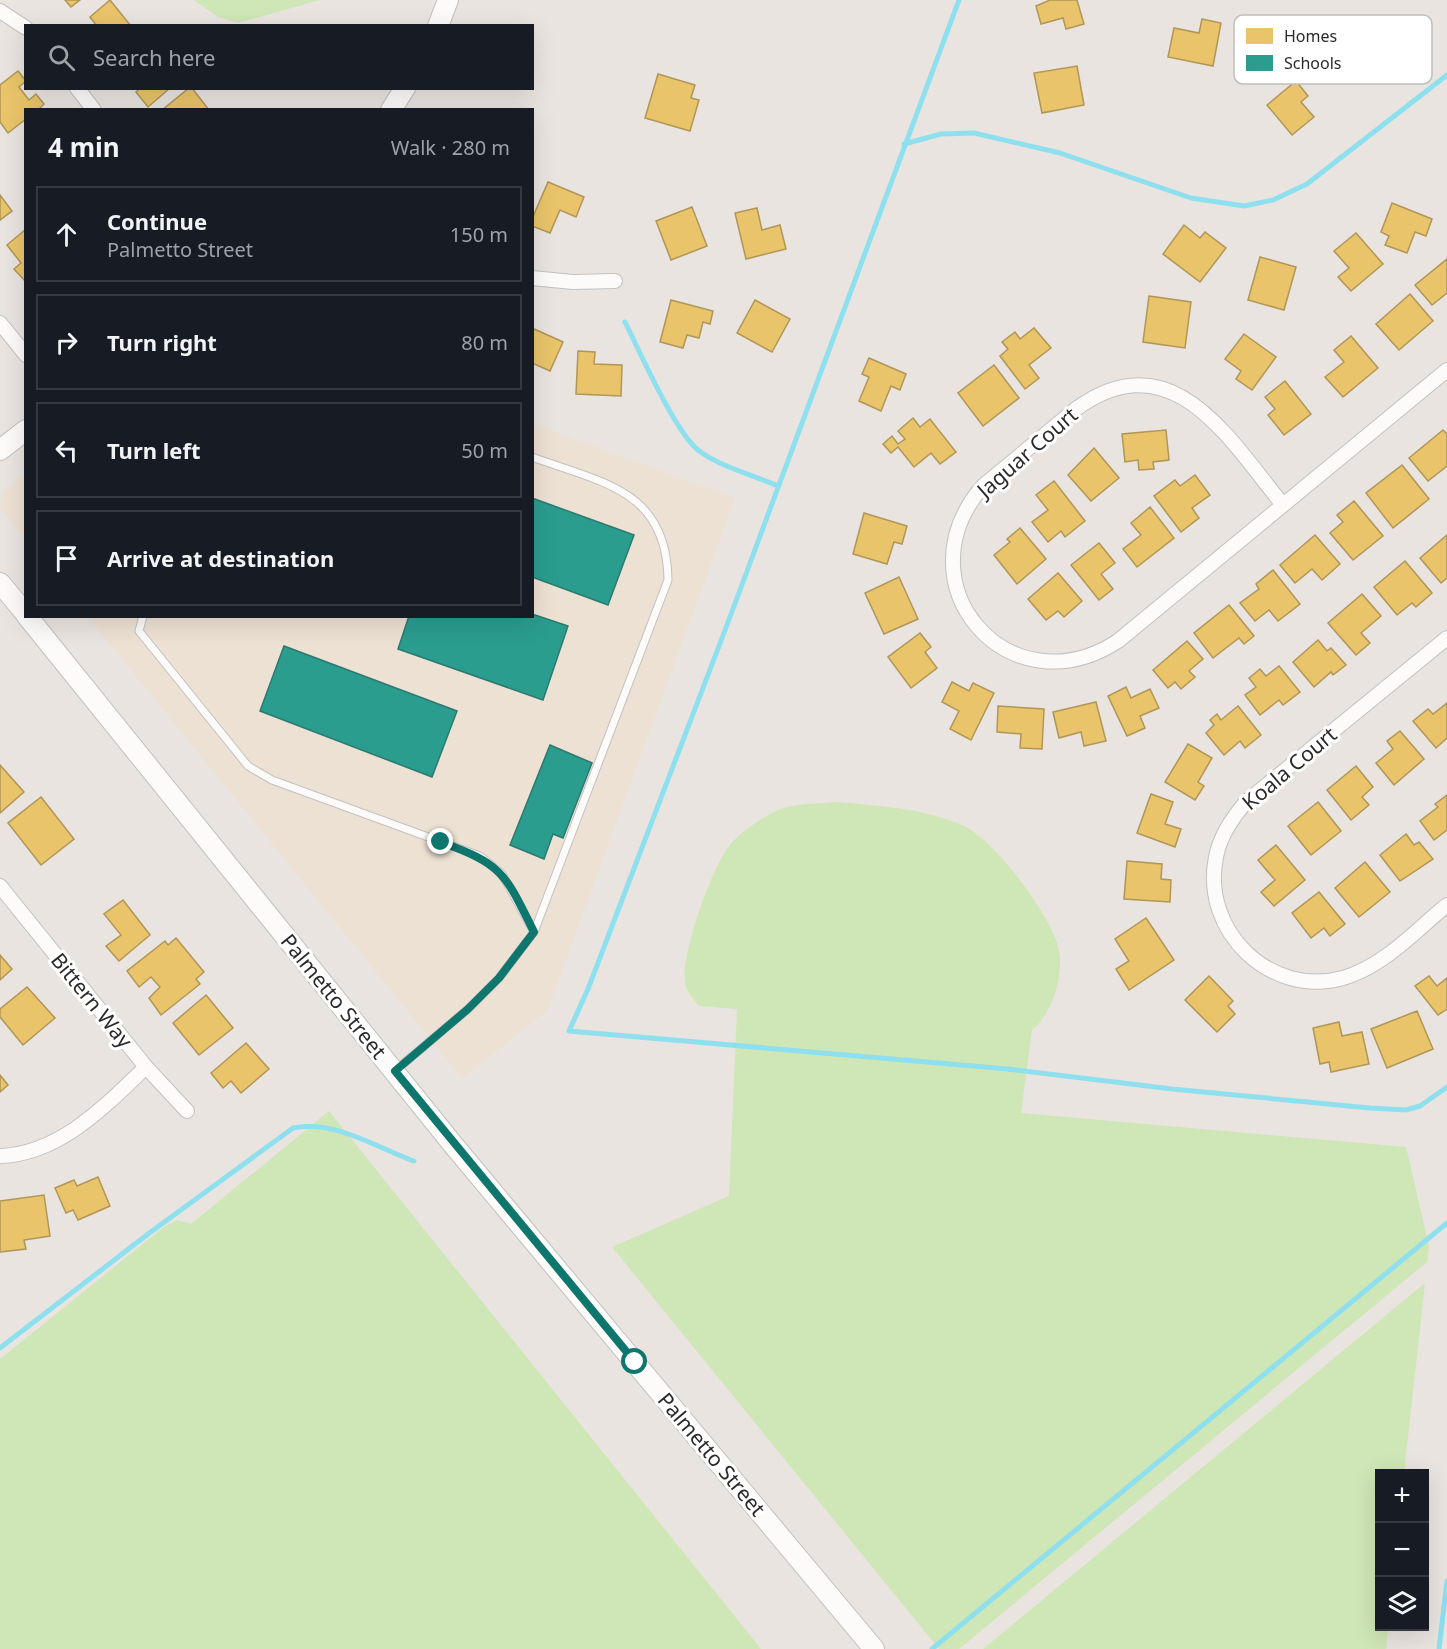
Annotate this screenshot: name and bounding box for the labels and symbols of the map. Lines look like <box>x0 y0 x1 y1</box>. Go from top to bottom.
legend <box>1234 15 1432 84</box>
text: Homes <box>1284 25 1337 47</box>
text: Schools <box>1284 52 1342 74</box>
street label: Jaguar Court <box>969 400 1083 505</box>
street label: Koala Court <box>1236 720 1342 816</box>
route end <box>427 828 453 854</box>
street label: Palmetto Street <box>275 928 393 1065</box>
street label: Bittern Way <box>45 947 139 1054</box>
route start <box>621 1348 647 1374</box>
street label: Palmetto Street <box>652 1386 772 1522</box>

